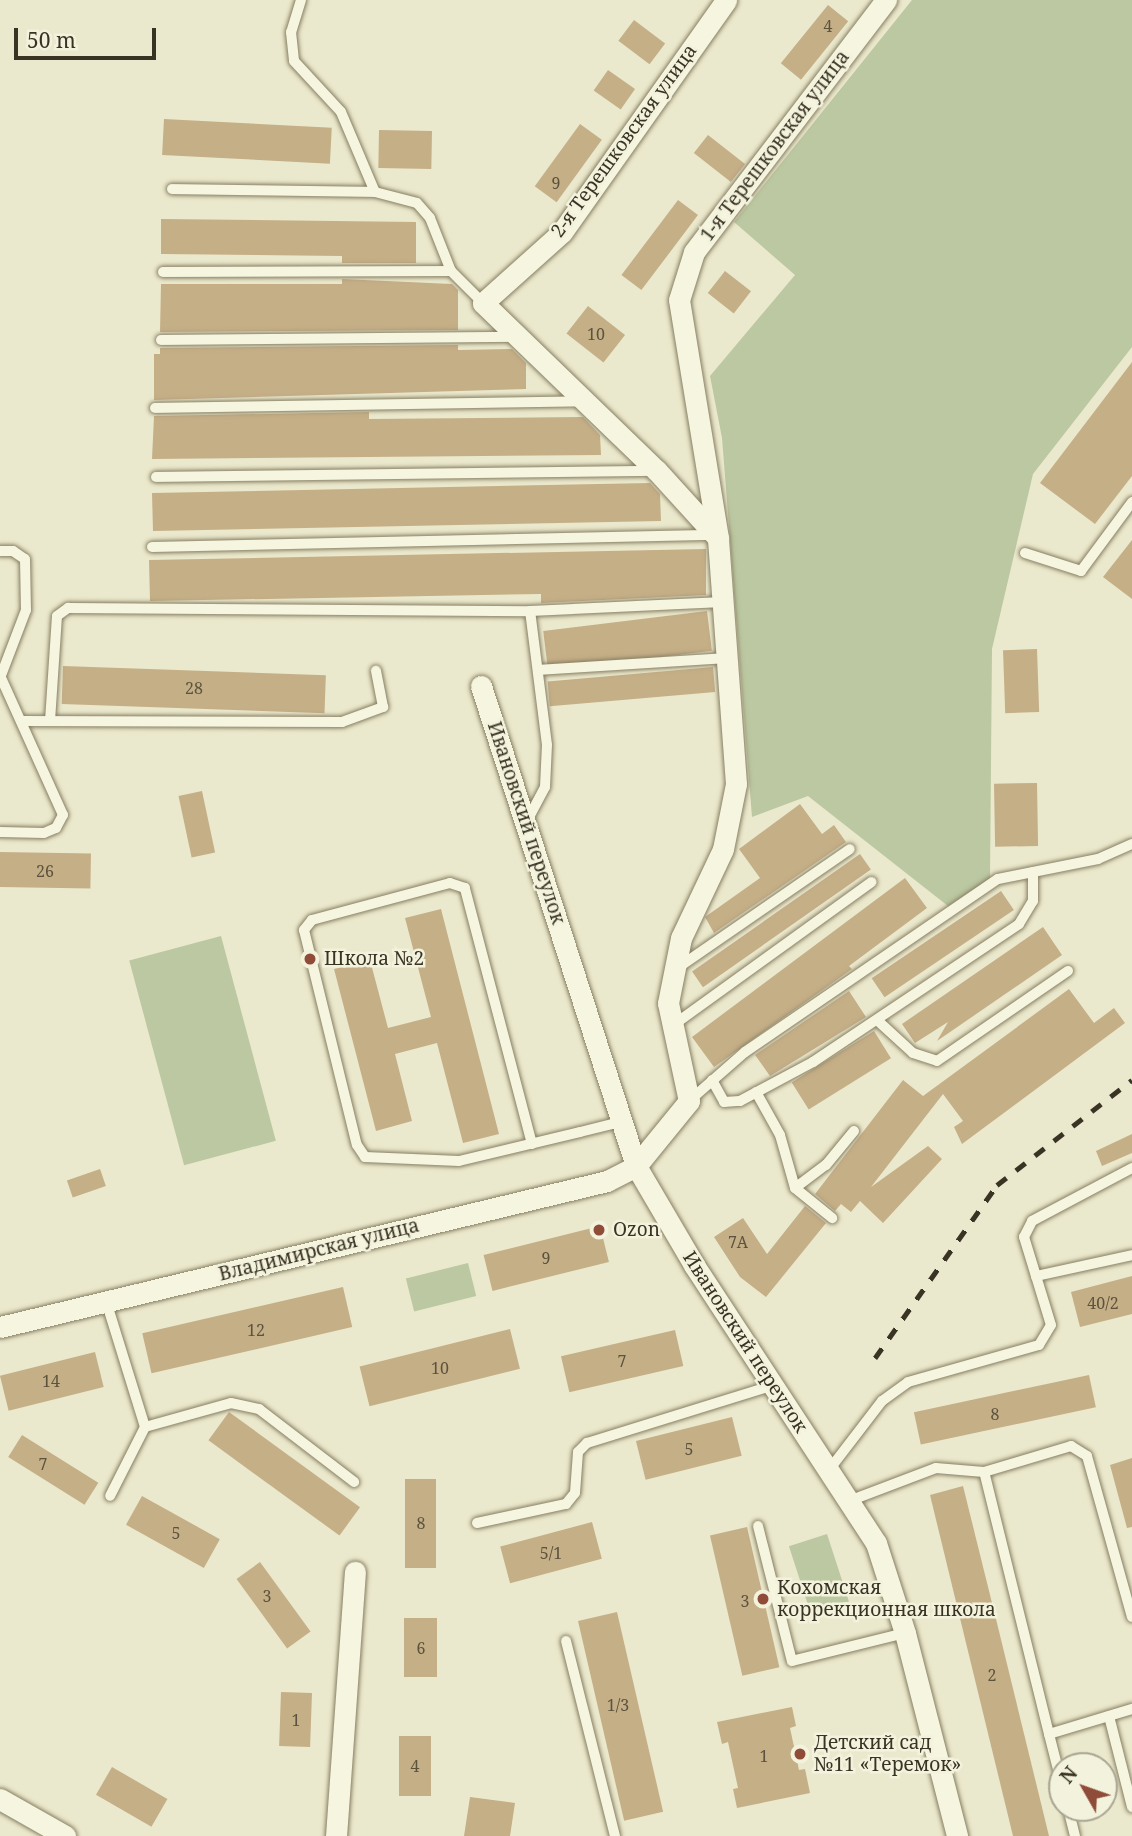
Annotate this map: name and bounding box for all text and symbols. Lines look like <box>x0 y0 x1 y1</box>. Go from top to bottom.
scale bar <box>18 14 159 58</box>
house number: 4 <box>824 16 832 36</box>
text: 50 m <box>27 26 76 54</box>
street label: 2-я Терешковская улица <box>546 40 702 242</box>
street label: 1-я Терешковская улица <box>696 46 854 246</box>
house number: 9 <box>552 173 560 193</box>
house number: 10 <box>587 324 605 344</box>
house number: 28 <box>185 678 203 698</box>
street label: Ивановский переулок <box>482 719 570 927</box>
house number: 26 <box>36 861 54 881</box>
place label: Школа №2 <box>324 948 424 970</box>
marker: Школа №2 <box>302 951 318 967</box>
street label: Владимирская улица <box>216 1214 422 1286</box>
place label: Ozon <box>613 1219 660 1241</box>
marker: Ozon <box>591 1222 607 1238</box>
house number: 7А <box>728 1232 748 1252</box>
street label: Ивановский переулок <box>678 1247 812 1437</box>
house number: 9 <box>542 1248 550 1268</box>
house number: 40/2 <box>1087 1293 1119 1313</box>
house number: 12 <box>247 1320 265 1340</box>
house number: 7 <box>618 1351 626 1371</box>
house number: 10 <box>431 1358 449 1378</box>
house number: 14 <box>42 1371 60 1391</box>
house number: 8 <box>991 1404 999 1424</box>
house number: 5 <box>685 1439 693 1459</box>
house number: 7 <box>39 1454 47 1474</box>
house number: 8 <box>417 1513 425 1533</box>
house number: 5 <box>172 1523 180 1543</box>
house number: 5/1 <box>540 1543 562 1563</box>
place label: Кохомская коррекционная школа <box>777 1577 996 1621</box>
house number: 3 <box>263 1586 271 1606</box>
house number: 3 <box>741 1591 749 1611</box>
marker: Кохомская коррекционная школа <box>755 1591 771 1607</box>
house number: 6 <box>417 1638 425 1658</box>
house number: 2 <box>988 1665 996 1685</box>
house number: 1/3 <box>607 1695 629 1715</box>
house number: 1 <box>292 1710 300 1730</box>
place label: Детский сад №11 «Теремок» <box>814 1732 961 1776</box>
house number: 1 <box>760 1746 768 1766</box>
marker: Детский сад №11 «Теремок» <box>792 1746 808 1762</box>
north arrow <box>1048 1752 1118 1822</box>
house number: 4 <box>411 1756 419 1776</box>
text: N <box>1054 1761 1083 1789</box>

